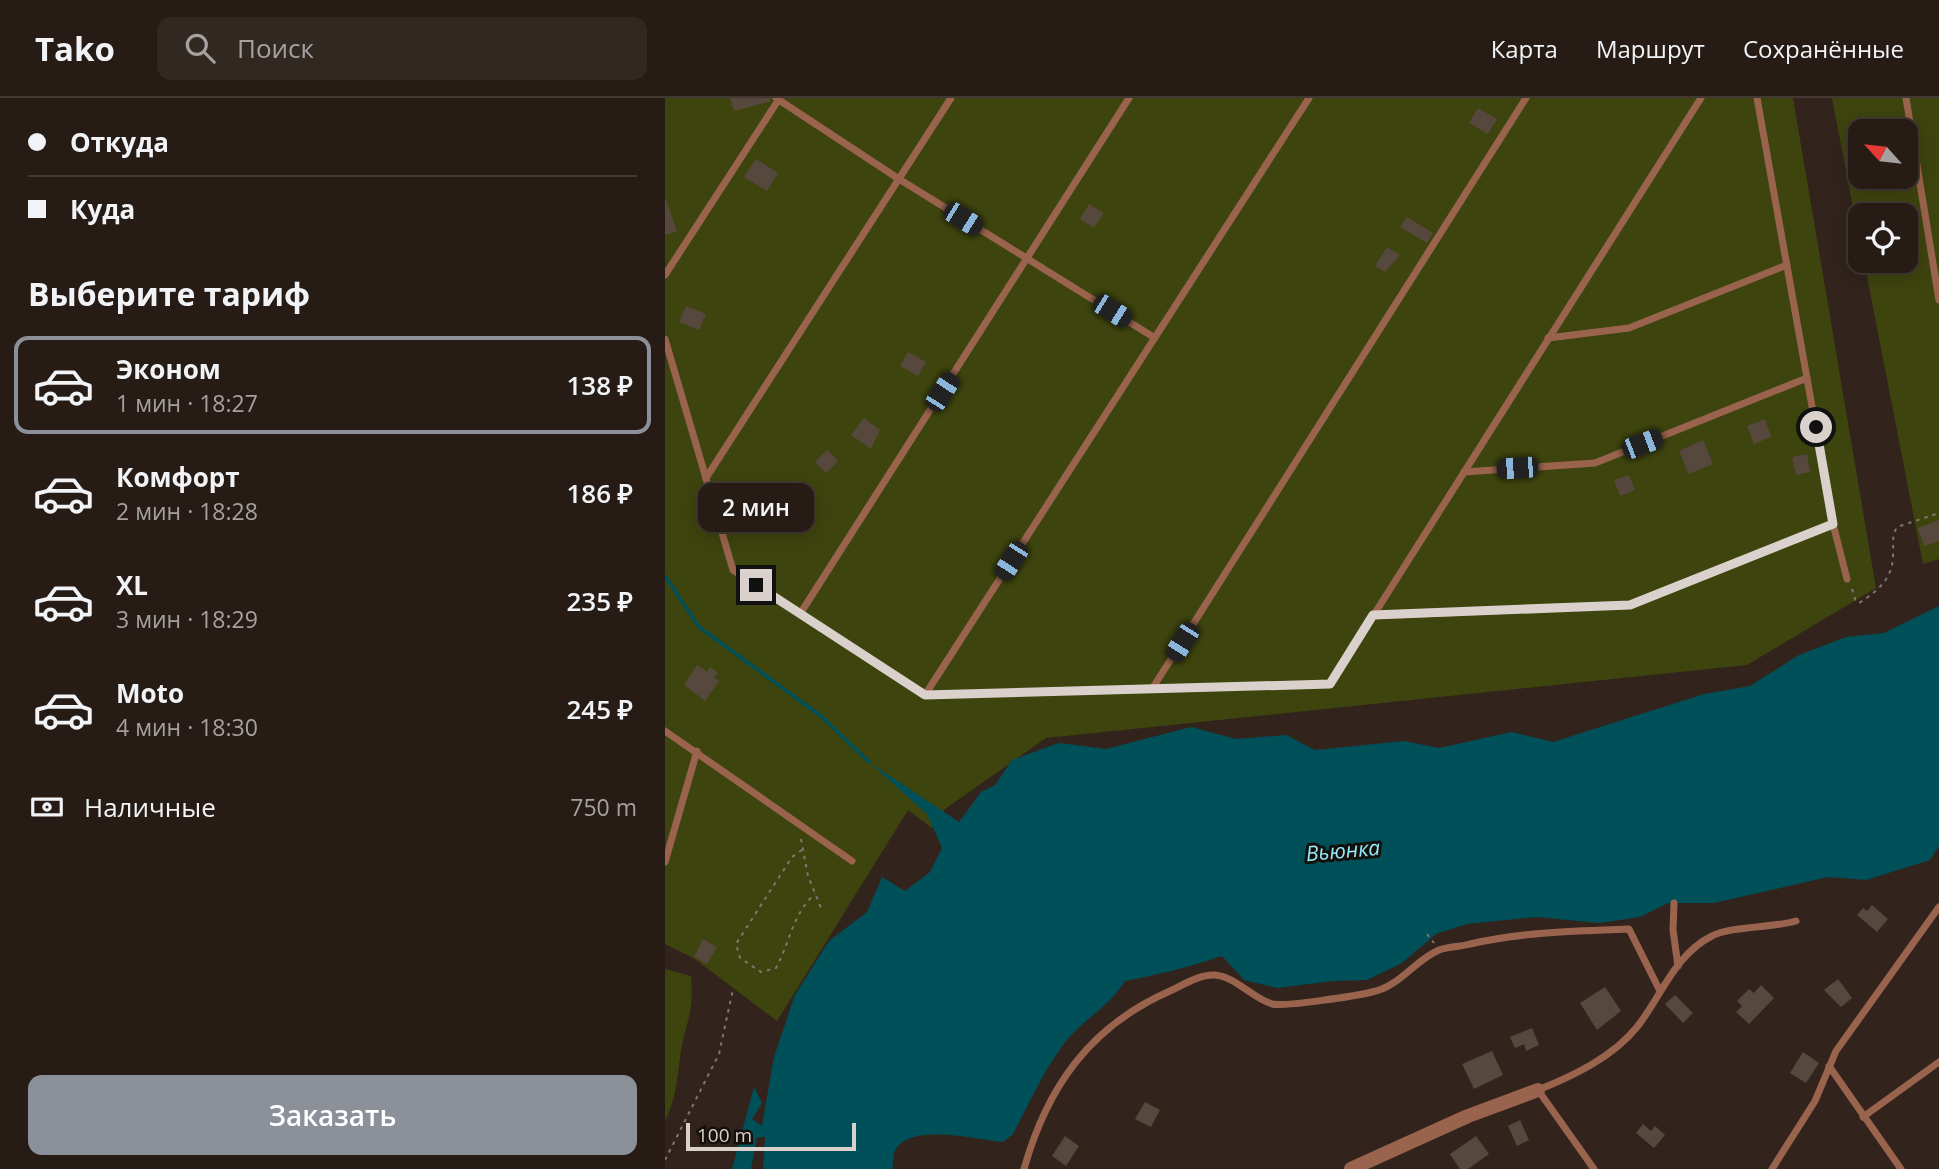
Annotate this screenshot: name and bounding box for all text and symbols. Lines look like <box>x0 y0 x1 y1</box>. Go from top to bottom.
search box <box>157 17 647 80</box>
text: Tako <box>35 26 115 71</box>
icon: search <box>181 29 219 67</box>
text: Поиск <box>237 30 314 66</box>
text: Карта <box>1491 32 1558 65</box>
text: Маршрут <box>1596 32 1705 65</box>
text: Сохранённые <box>1743 32 1904 65</box>
north arrow <box>1848 119 1918 189</box>
map controls <box>1848 119 1918 273</box>
text: Откуда <box>70 124 169 160</box>
text: Куда <box>70 191 135 227</box>
car <box>940 199 987 239</box>
button: locate <box>1848 203 1918 273</box>
text: Выберите тариф <box>28 272 310 315</box>
car <box>1089 291 1136 331</box>
text: Эконом <box>116 351 221 387</box>
icon: car <box>32 354 95 417</box>
text: 138 ₽ <box>567 367 633 403</box>
car <box>922 369 963 415</box>
text: 1 мин · 18:27 <box>116 387 258 419</box>
route start <box>1800 411 1832 443</box>
car <box>1619 427 1666 461</box>
car <box>1496 456 1539 480</box>
text: Комфорт <box>116 459 240 495</box>
icon: car <box>32 462 95 525</box>
text: 186 ₽ <box>567 475 633 511</box>
callout: 2 мин <box>698 484 814 532</box>
text: 2 мин <box>722 491 790 523</box>
text: 2 мин · 18:28 <box>116 495 258 527</box>
car <box>991 538 1032 584</box>
text: XL <box>116 567 148 603</box>
route end <box>740 569 772 601</box>
icon: car <box>32 570 95 633</box>
text: 235 ₽ <box>567 583 633 619</box>
text: 3 мин · 18:29 <box>116 603 258 635</box>
car <box>1162 619 1203 665</box>
text: Moto <box>116 675 184 711</box>
icon: car <box>32 678 95 741</box>
text: 245 ₽ <box>567 691 633 727</box>
text: 4 мин · 18:30 <box>116 711 258 743</box>
icon: cash <box>28 788 66 826</box>
text: Наличные <box>84 789 216 825</box>
text: 750 m <box>570 791 637 823</box>
water label: Вьюнка <box>1305 833 1381 867</box>
button: Заказать <box>28 1075 637 1155</box>
scale bar <box>686 1120 856 1152</box>
text: 100 m <box>697 1122 752 1148</box>

